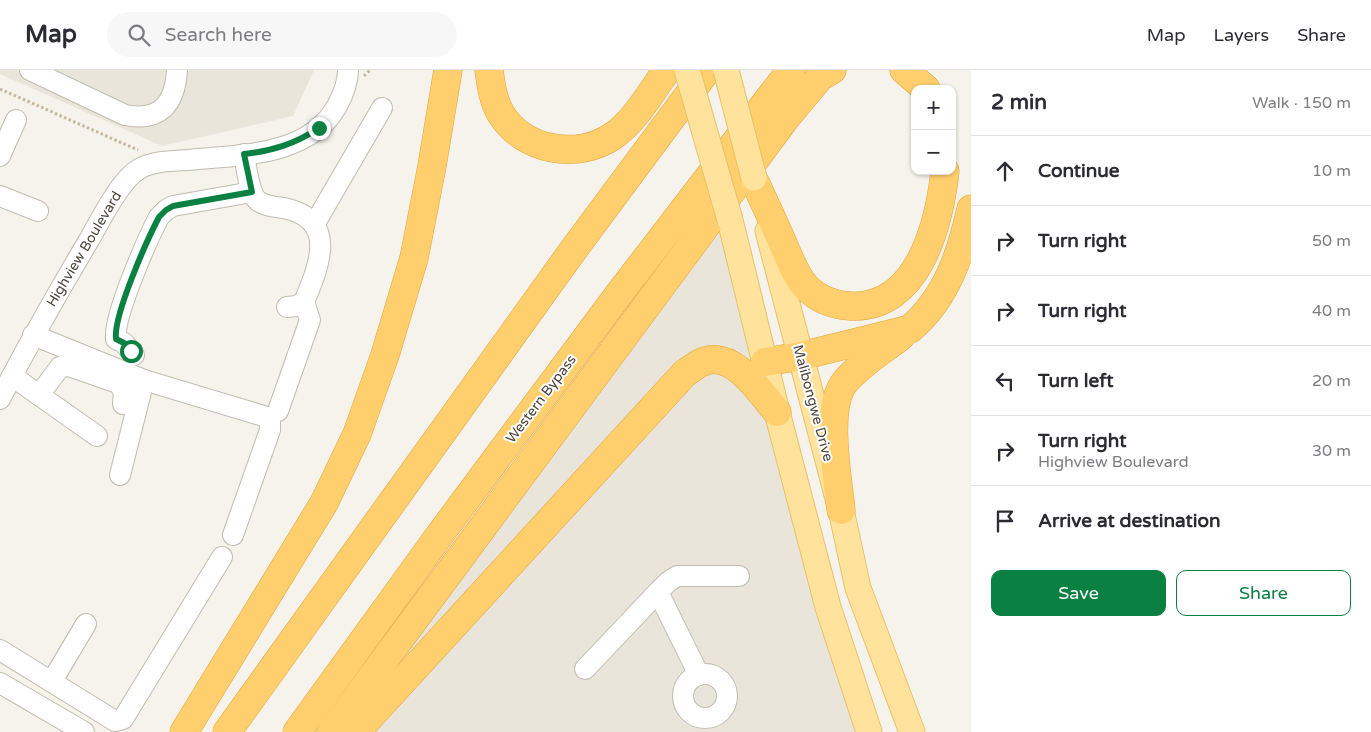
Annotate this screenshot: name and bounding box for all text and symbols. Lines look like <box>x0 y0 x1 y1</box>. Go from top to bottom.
search box <box>107 12 457 57</box>
text: Map <box>25 20 77 49</box>
icon: search <box>125 21 153 49</box>
text: Search here <box>165 24 272 46</box>
text: Map <box>1147 24 1186 46</box>
text: Layers <box>1214 24 1269 46</box>
text: Share <box>1297 24 1346 46</box>
map controls <box>911 85 956 175</box>
button: + <box>911 85 956 130</box>
text: 2 min <box>991 90 1047 115</box>
text: Walk · 150 m <box>1252 93 1351 113</box>
route end <box>308 117 331 140</box>
button: − <box>911 130 956 175</box>
icon: ahead <box>991 157 1019 185</box>
text: Continue <box>1038 160 1120 182</box>
text: 10 m <box>1312 161 1351 181</box>
street label: Highview Boulevard <box>43 188 125 310</box>
icon: right <box>991 227 1019 255</box>
text: Turn right <box>1038 230 1126 252</box>
text: 50 m <box>1312 231 1351 251</box>
icon: right <box>991 297 1019 325</box>
text: Turn right <box>1038 300 1126 322</box>
text: 40 m <box>1312 301 1351 321</box>
route start <box>120 340 143 363</box>
street label: Malibongwe Drive <box>789 343 837 463</box>
street label: Western Bypass <box>502 351 580 446</box>
icon: left <box>991 367 1019 395</box>
text: Turn left <box>1038 370 1114 392</box>
text: 20 m <box>1312 371 1351 391</box>
text: Turn right <box>1038 430 1126 452</box>
icon: right <box>991 437 1019 465</box>
text: 30 m <box>1312 441 1351 461</box>
text: Highview Boulevard <box>1038 452 1189 472</box>
icon: arrive <box>991 507 1019 535</box>
text: Arrive at destination <box>1038 510 1221 532</box>
button: Save <box>991 570 1166 616</box>
button: Share <box>1176 570 1351 616</box>

